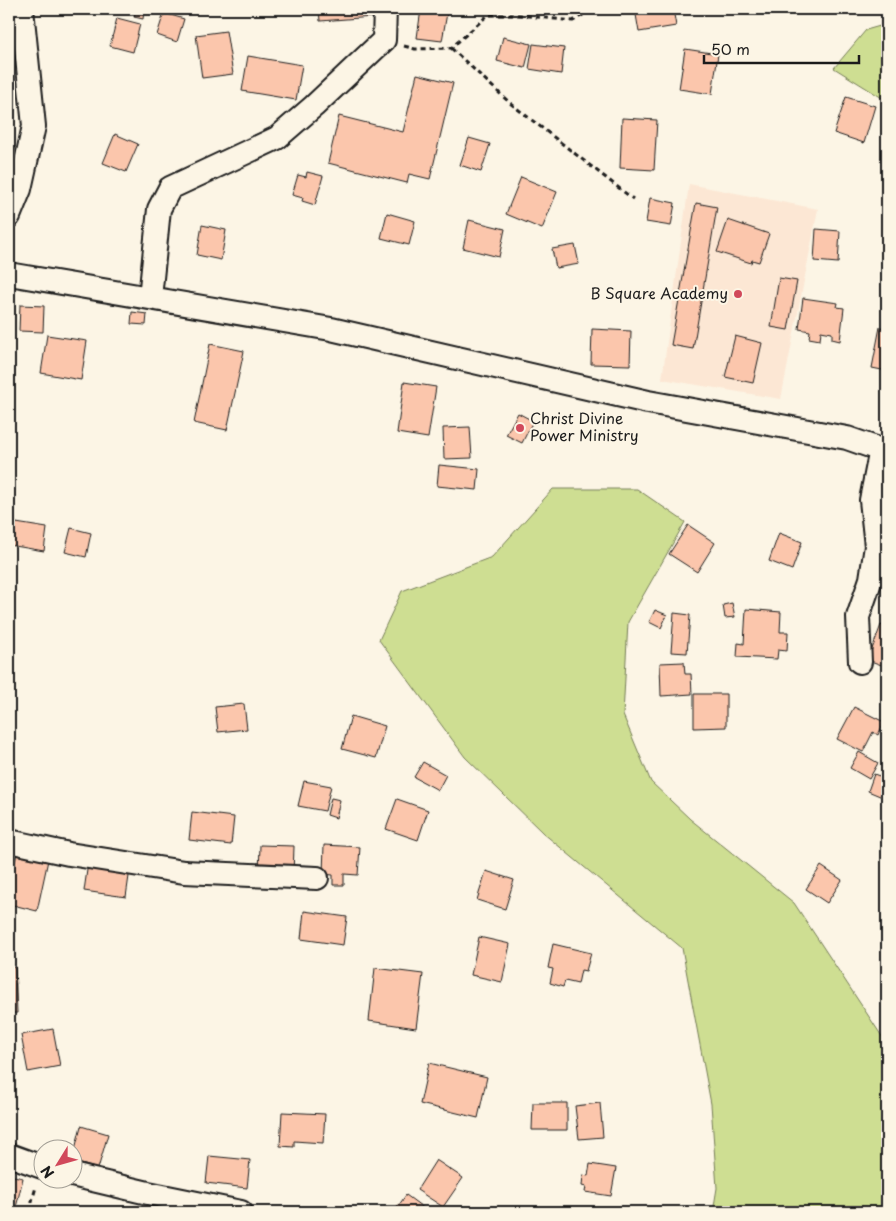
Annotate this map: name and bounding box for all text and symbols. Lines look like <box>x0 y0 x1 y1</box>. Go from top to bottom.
scale bar <box>704 32 858 64</box>
text: 50 m <box>711 37 750 60</box>
place label: B Square Academy <box>590 281 728 304</box>
marker: B Square Academy <box>732 288 744 300</box>
place label: Christ Divine Power Ministry <box>530 406 639 446</box>
marker: Christ Divine Power Ministry <box>514 422 526 434</box>
north arrow <box>32 1138 82 1188</box>
text: N <box>35 1161 59 1183</box>

